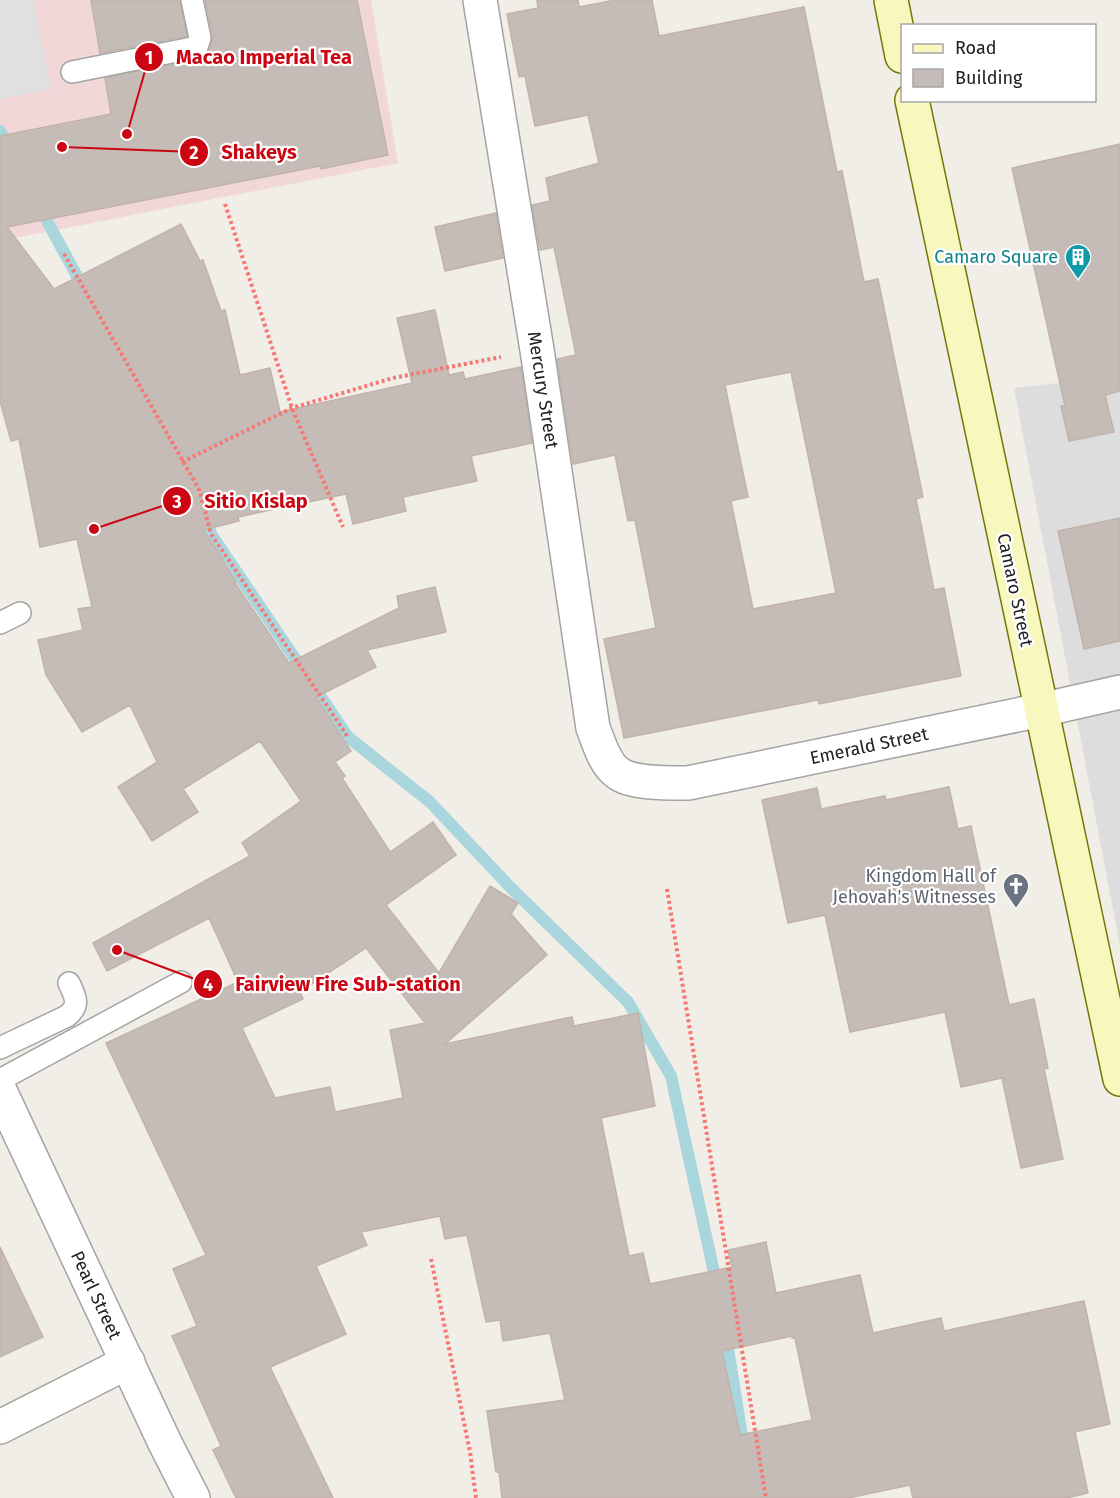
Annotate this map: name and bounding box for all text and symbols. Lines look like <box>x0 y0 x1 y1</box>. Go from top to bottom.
legend <box>901 24 1096 102</box>
text: Road <box>955 37 997 59</box>
callout: Macao Imperial Tea <box>134 38 364 76</box>
text: Macao Imperial Tea <box>176 45 352 69</box>
text: 1 <box>145 47 153 69</box>
text: Building <box>955 67 1023 89</box>
callout: Shakeys <box>179 133 309 171</box>
text: Shakeys <box>221 140 297 164</box>
text: 2 <box>189 142 199 164</box>
building icon: Camaro Square <box>1063 242 1093 280</box>
place label: Camaro Square <box>934 246 1058 268</box>
street label: Mercury Street <box>523 330 563 451</box>
callout: Sitio Kislap <box>162 482 320 520</box>
text: Sitio Kislap <box>204 489 308 513</box>
text: 3 <box>171 491 182 513</box>
street label: Camaro Street <box>992 531 1038 649</box>
street label: Emerald Street <box>808 723 931 769</box>
place label: Kingdom Hall of Jehovah's Witnesses <box>832 865 998 908</box>
church icon: Kingdom Hall of Jehovah's Witnesses <box>1001 871 1031 909</box>
callout: Fairview Fire Sub-station <box>193 965 473 1003</box>
text: Fairview Fire Sub-station <box>235 972 461 996</box>
text: 4 <box>203 974 213 996</box>
street label: Pearl Street <box>66 1247 126 1343</box>

